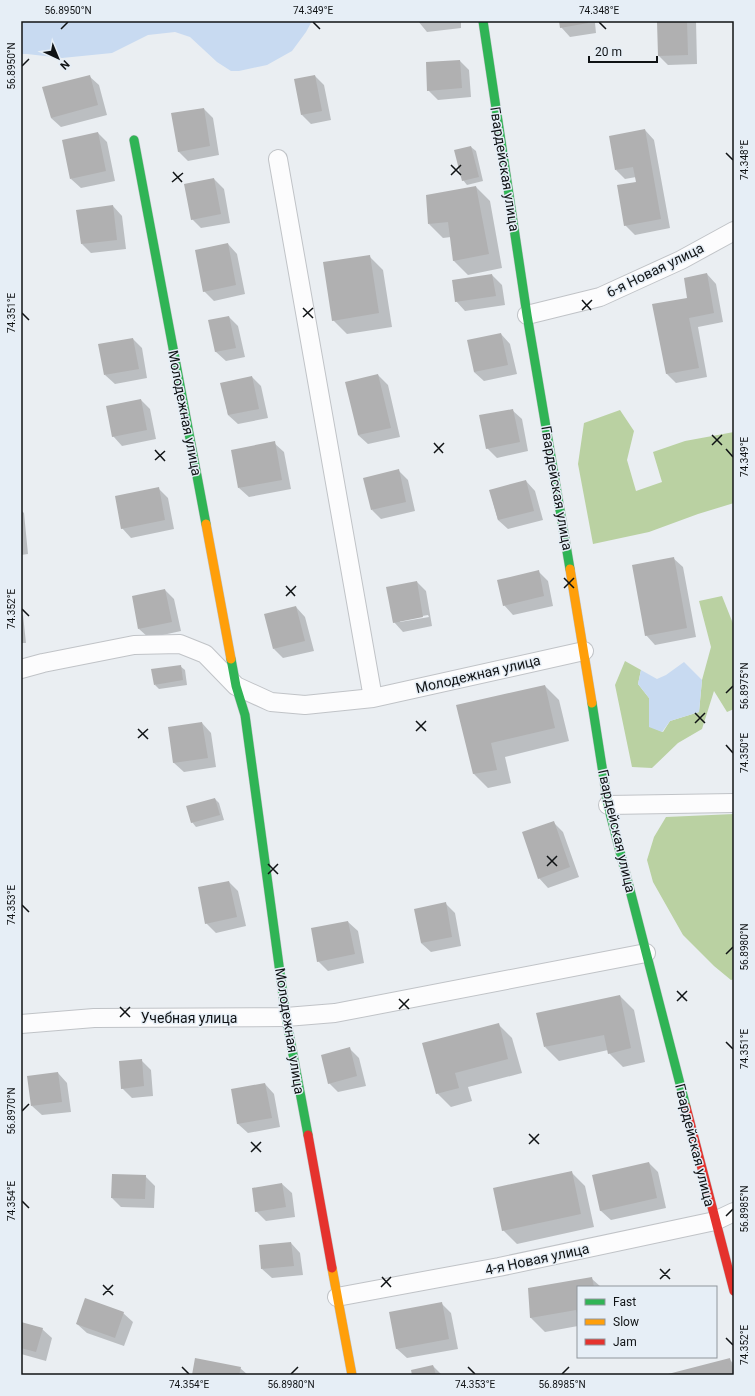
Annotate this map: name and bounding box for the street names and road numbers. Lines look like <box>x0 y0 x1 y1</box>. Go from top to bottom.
street label: Гвардейская улица <box>487 106 523 232</box>
street label: 6-я Новая улица <box>604 240 706 300</box>
street label: Молодежная улица <box>165 349 205 477</box>
street label: Гвардейская улица <box>538 425 576 551</box>
street label: Молодежная улица <box>414 652 542 696</box>
street label: Гвардейская улица <box>595 768 639 894</box>
street label: Молодежная улица <box>272 967 308 1095</box>
street label: Учебная улица <box>141 1010 237 1026</box>
street label: Гвардейская улица <box>672 1082 718 1208</box>
street label: 4-я Новая улица <box>483 1240 591 1278</box>

